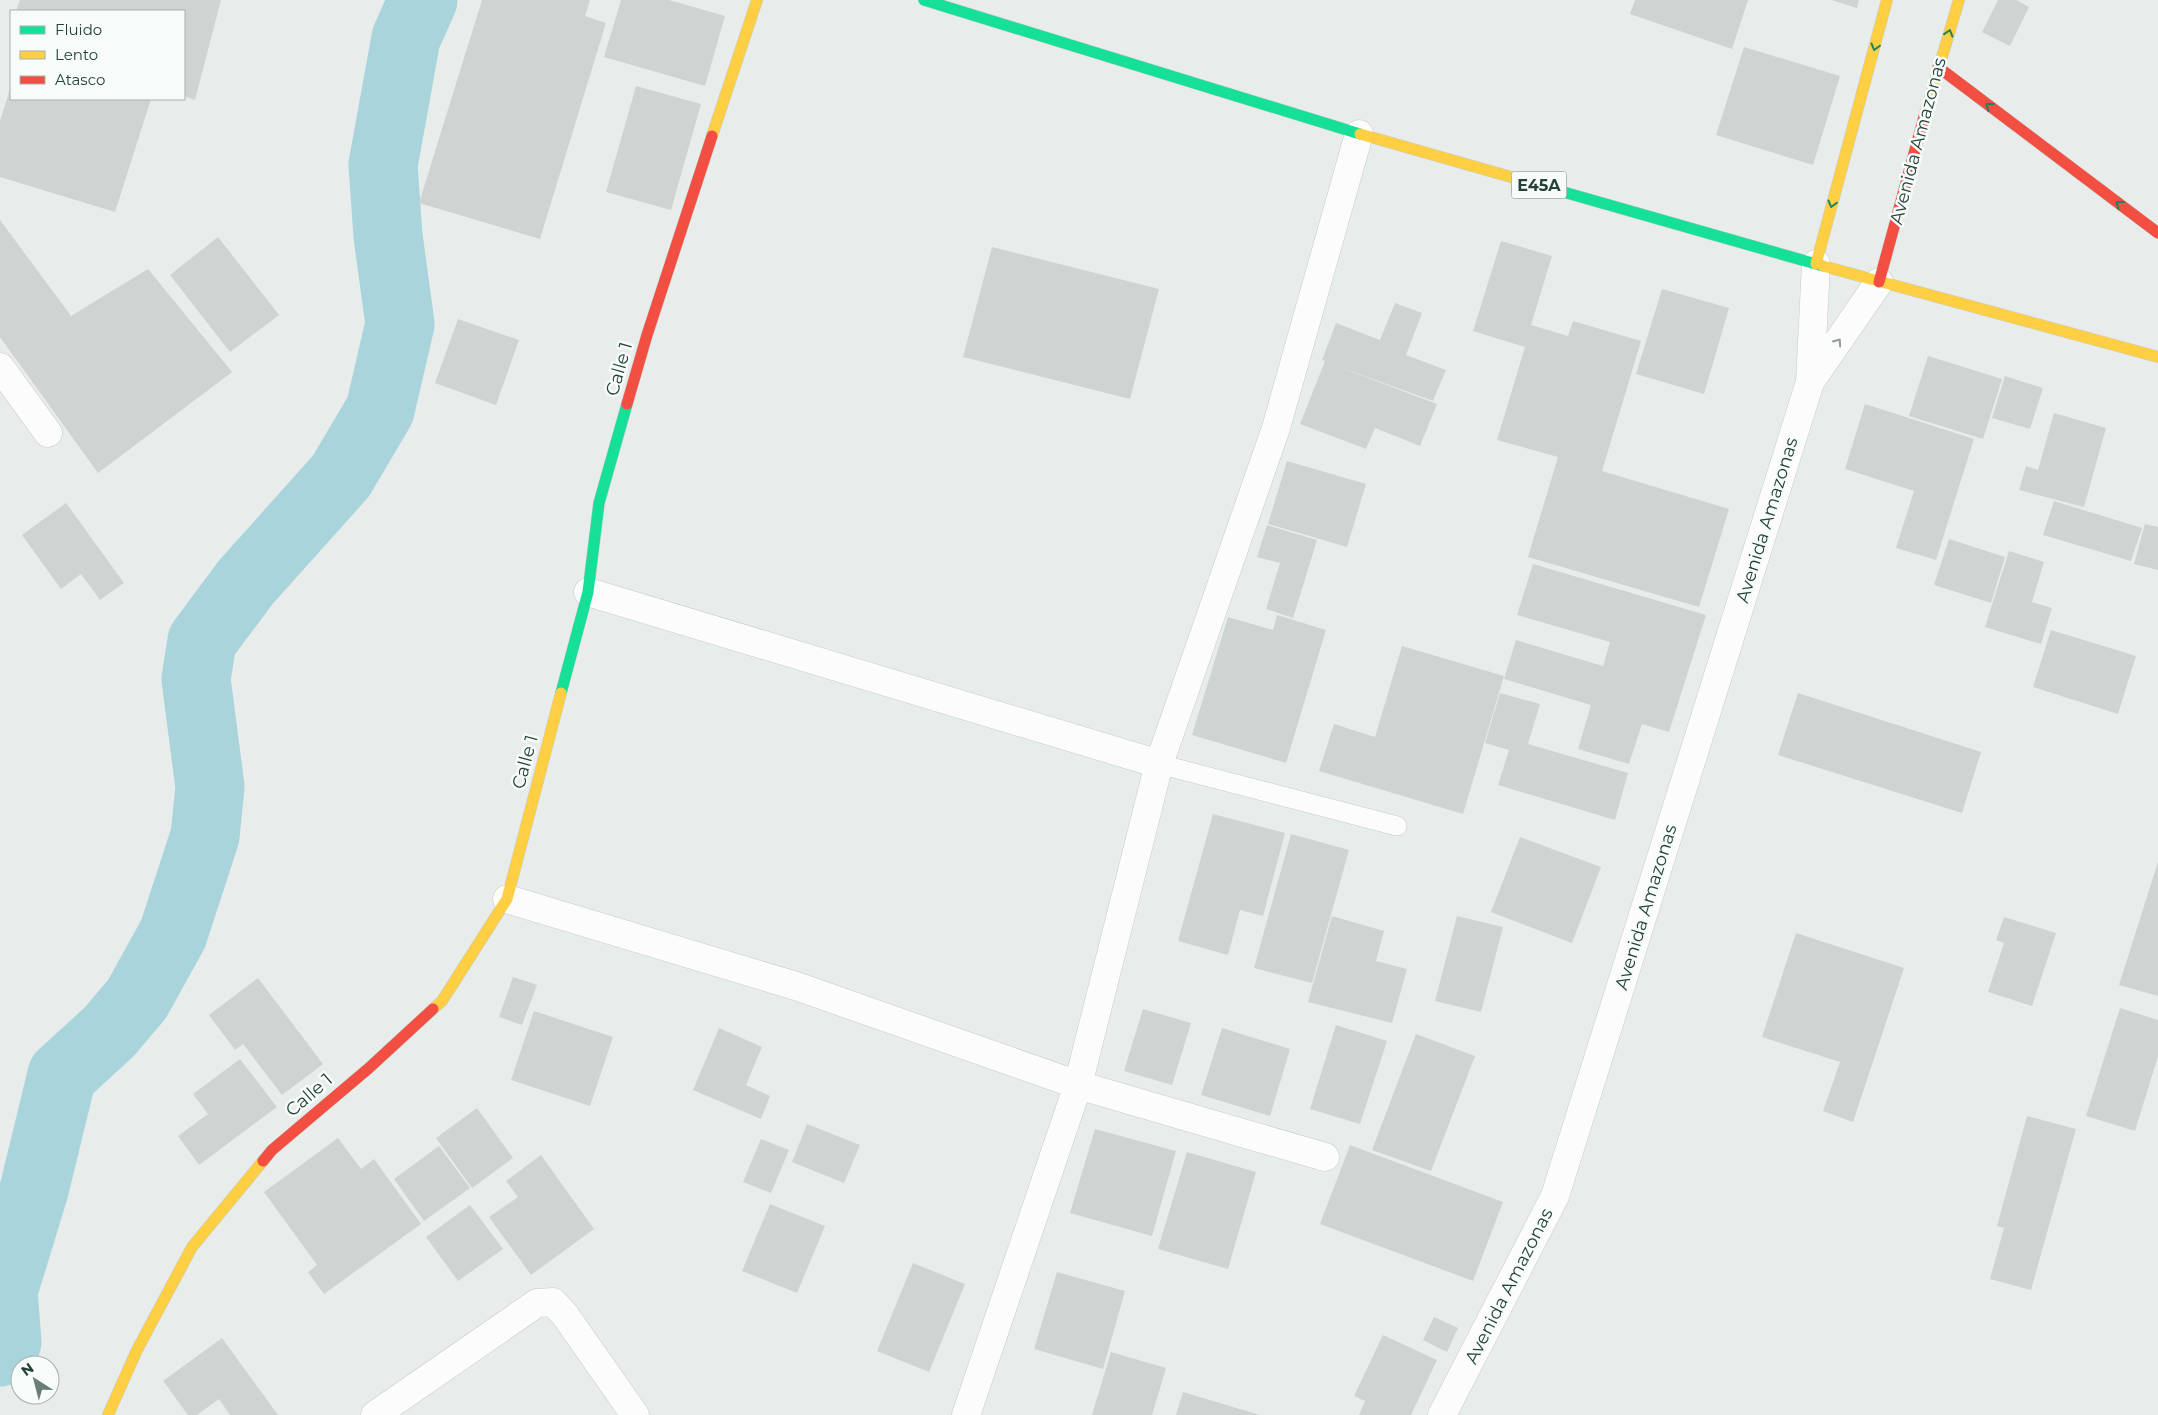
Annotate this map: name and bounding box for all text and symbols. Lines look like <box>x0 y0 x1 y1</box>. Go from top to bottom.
legend <box>10 10 185 100</box>
text: Fluido <box>55 20 102 39</box>
one-way arrow <box>1943 29 1953 37</box>
one-way arrow <box>1870 43 1880 51</box>
text: Lento <box>55 45 98 64</box>
street label: Avenida Amazonas <box>1885 55 1951 227</box>
text: Atasco <box>55 70 105 89</box>
one-way arrow <box>1985 103 1995 112</box>
road number: E45A <box>1512 172 1566 198</box>
one-way arrow <box>1828 199 1838 208</box>
one-way arrow <box>2115 201 2125 210</box>
one-way arrow <box>1832 338 1841 348</box>
street label: Calle 1 <box>601 340 637 398</box>
street label: Avenida Amazonas <box>1731 434 1803 605</box>
street label: Calle 1 <box>507 733 543 791</box>
street label: Avenida Amazonas <box>1610 821 1682 992</box>
street label: Calle 1 <box>281 1069 337 1121</box>
street label: Avenida Amazonas <box>1460 1204 1558 1368</box>
north arrow <box>10 1355 60 1405</box>
text: N <box>17 1359 37 1380</box>

